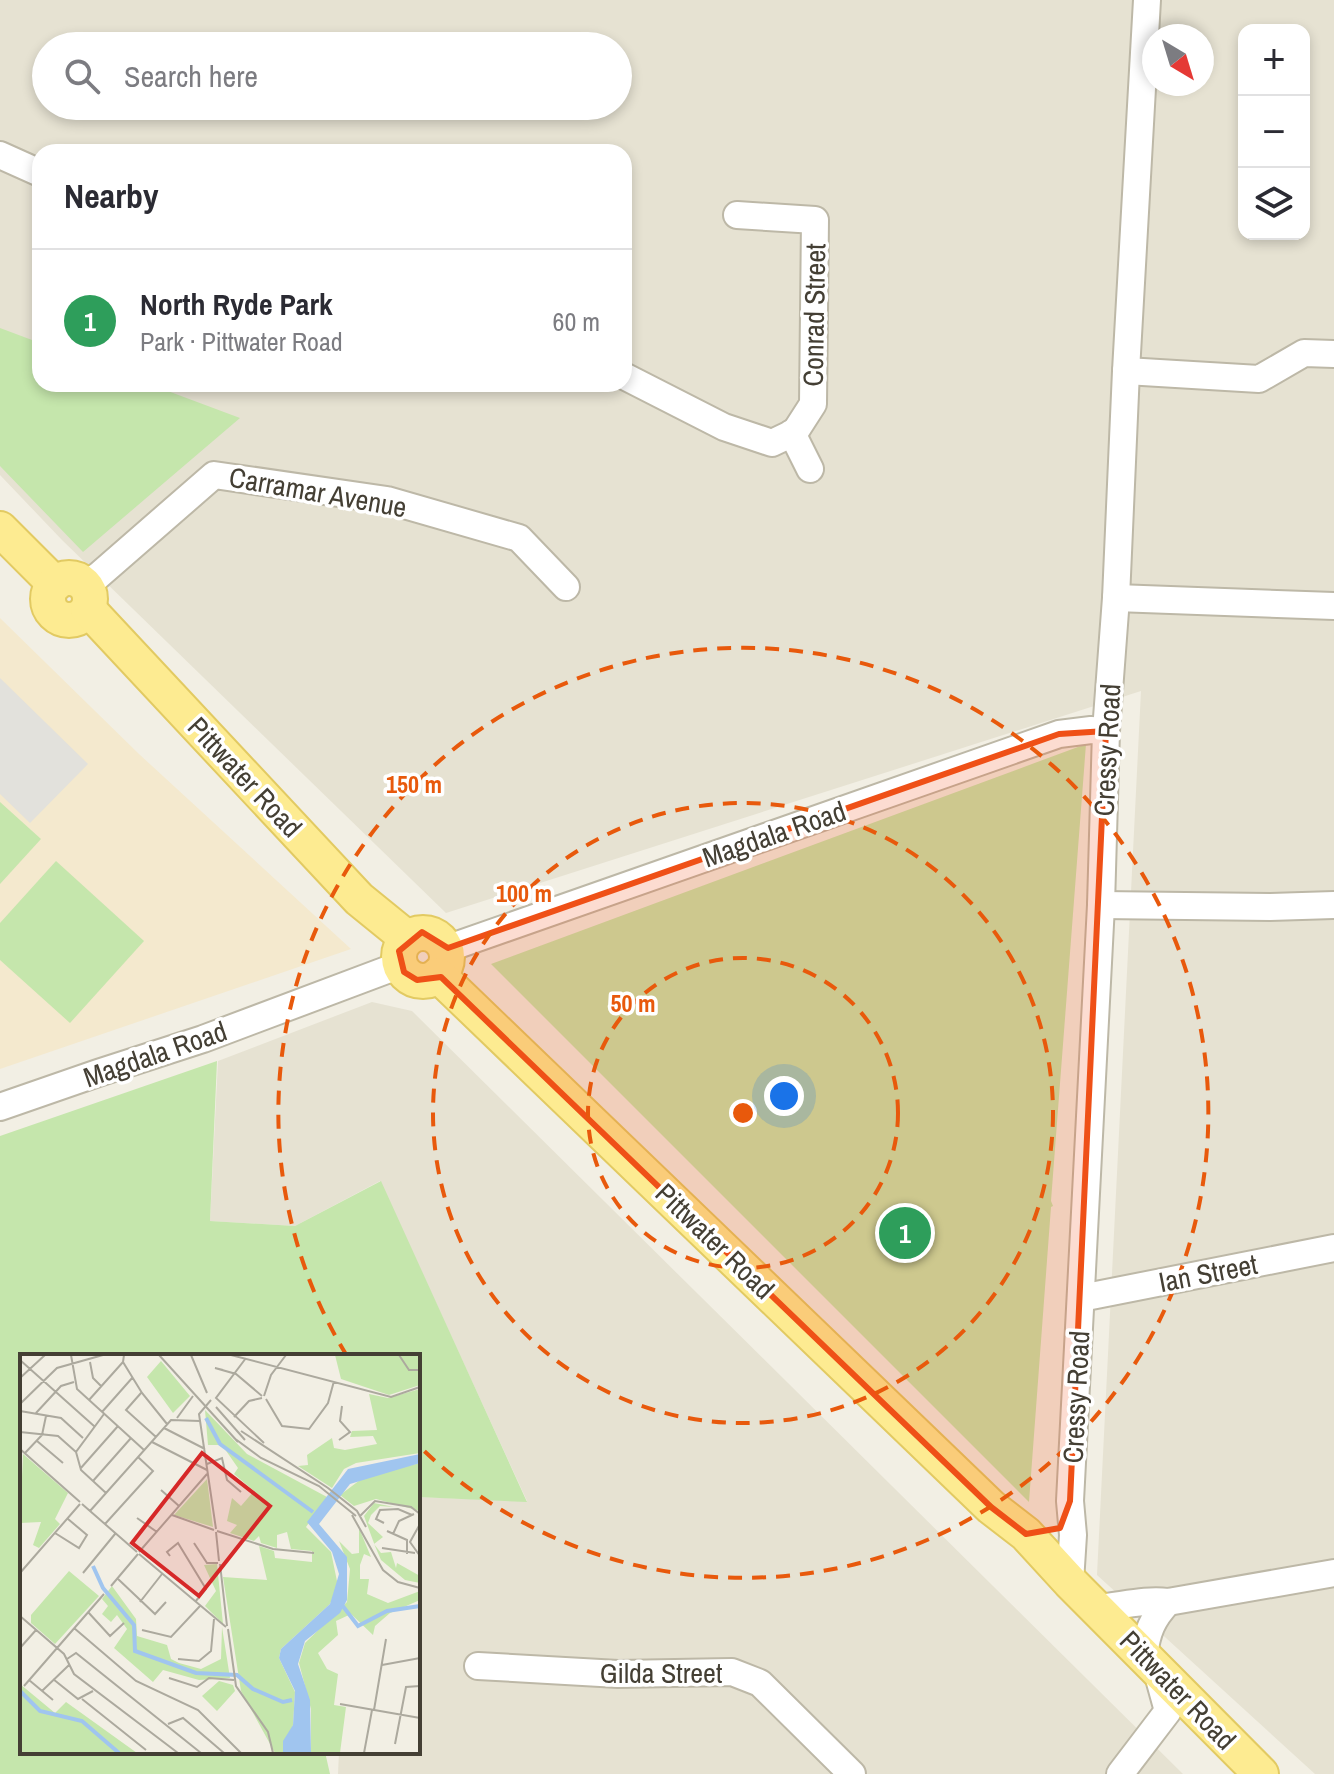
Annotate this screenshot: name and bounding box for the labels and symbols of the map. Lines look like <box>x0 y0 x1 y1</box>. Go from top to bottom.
north arrow <box>1142 24 1214 96</box>
street label: Conrad Street <box>794 243 834 387</box>
street label: Carramar Avenue <box>226 458 410 526</box>
street label: Cressy Road <box>1085 683 1129 817</box>
street label: Pittwater Road <box>179 709 311 845</box>
text: 150 m <box>386 768 442 800</box>
street label: Magdala Road <box>697 792 851 876</box>
text: 100 m <box>496 877 552 909</box>
text: 50 m <box>611 987 655 1019</box>
street label: Magdala Road <box>78 1012 232 1096</box>
your location <box>764 1076 804 1116</box>
centre of rings <box>729 1099 757 1127</box>
street label: Pittwater Road <box>647 1175 783 1307</box>
pin: 1 <box>879 1203 931 1263</box>
street label: Ian Street <box>1156 1245 1260 1301</box>
street label: Cressy Road <box>1054 1330 1098 1464</box>
inset map <box>20 1354 420 1754</box>
street label: Pittwater Road <box>1112 1622 1244 1758</box>
street label: Gilda Street <box>600 1654 722 1692</box>

